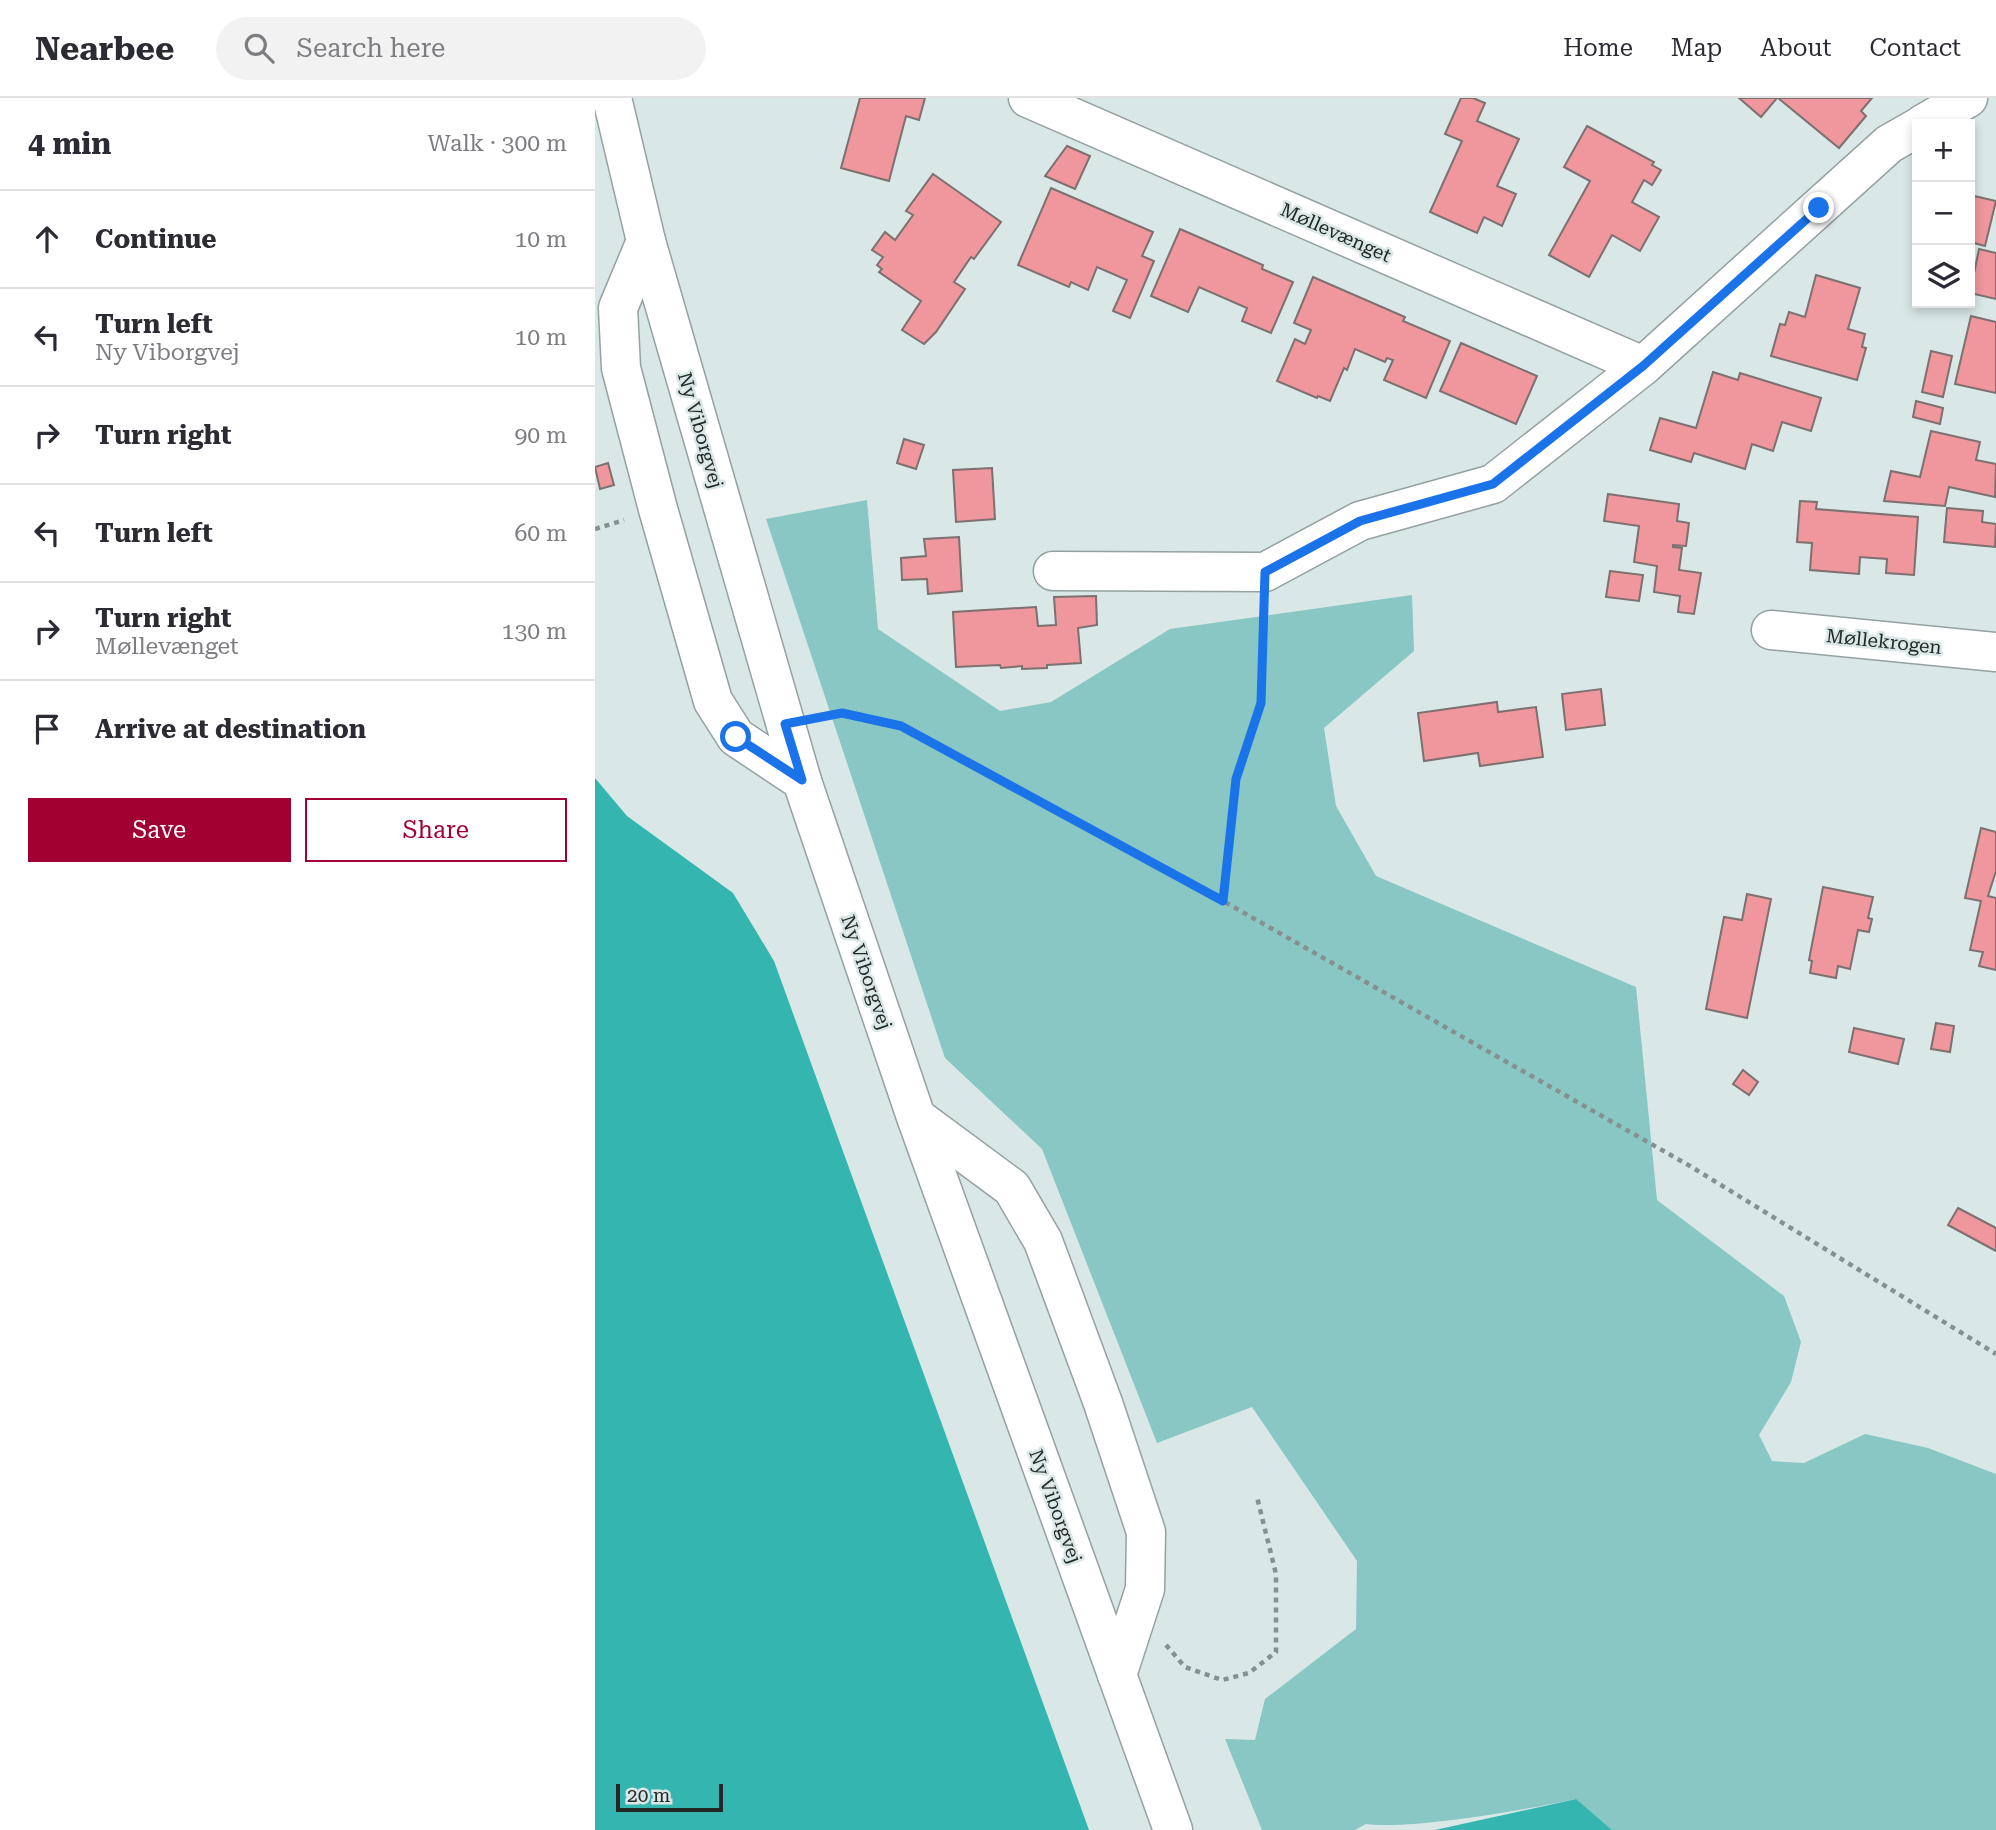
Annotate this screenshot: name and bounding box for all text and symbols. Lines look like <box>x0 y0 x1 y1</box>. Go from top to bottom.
search box <box>216 17 706 80</box>
text: Nearbee <box>35 29 174 68</box>
icon: search <box>240 29 278 67</box>
text: Search here <box>296 33 445 63</box>
text: Home <box>1563 34 1633 62</box>
text: Map <box>1671 34 1722 62</box>
text: About <box>1760 34 1831 62</box>
text: Contact <box>1869 34 1961 62</box>
map controls <box>1912 119 1975 308</box>
button: + <box>1912 119 1975 182</box>
text: 4 min <box>28 126 111 161</box>
text: Walk · 300 m <box>428 130 567 157</box>
button: − <box>1912 182 1975 245</box>
route end <box>1803 192 1834 223</box>
street label: Møllevænget <box>1277 198 1395 267</box>
icon: ahead <box>28 220 66 258</box>
text: Continue <box>95 224 217 254</box>
text: 10 m <box>514 226 567 253</box>
button: layers <box>1912 245 1975 308</box>
text: Turn left <box>95 309 213 339</box>
icon: left <box>28 318 66 356</box>
text: 10 m <box>514 324 567 351</box>
text: Ny Viborgvej <box>95 339 240 366</box>
street label: Ny Viborgvej <box>673 370 728 491</box>
icon: right <box>28 416 66 454</box>
text: Turn right <box>95 420 231 450</box>
text: 90 m <box>514 422 567 449</box>
icon: left <box>28 514 66 552</box>
text: Turn left <box>95 518 213 548</box>
text: 60 m <box>514 520 567 547</box>
text: Turn right <box>95 603 231 633</box>
icon: right <box>28 612 66 650</box>
text: 130 m <box>502 618 567 645</box>
street label: Møllekrogen <box>1825 624 1943 659</box>
text: Møllevænget <box>95 633 239 660</box>
icon: arrive <box>28 710 66 748</box>
text: Arrive at destination <box>95 714 366 744</box>
route start <box>720 721 751 752</box>
button: Save <box>28 798 291 862</box>
button: Share <box>305 798 567 862</box>
street label: Ny Viborgvej <box>836 912 897 1032</box>
street label: Ny Viborgvej <box>1024 1446 1087 1566</box>
scale bar <box>616 1781 723 1813</box>
text: 20 m <box>627 1784 670 1807</box>

